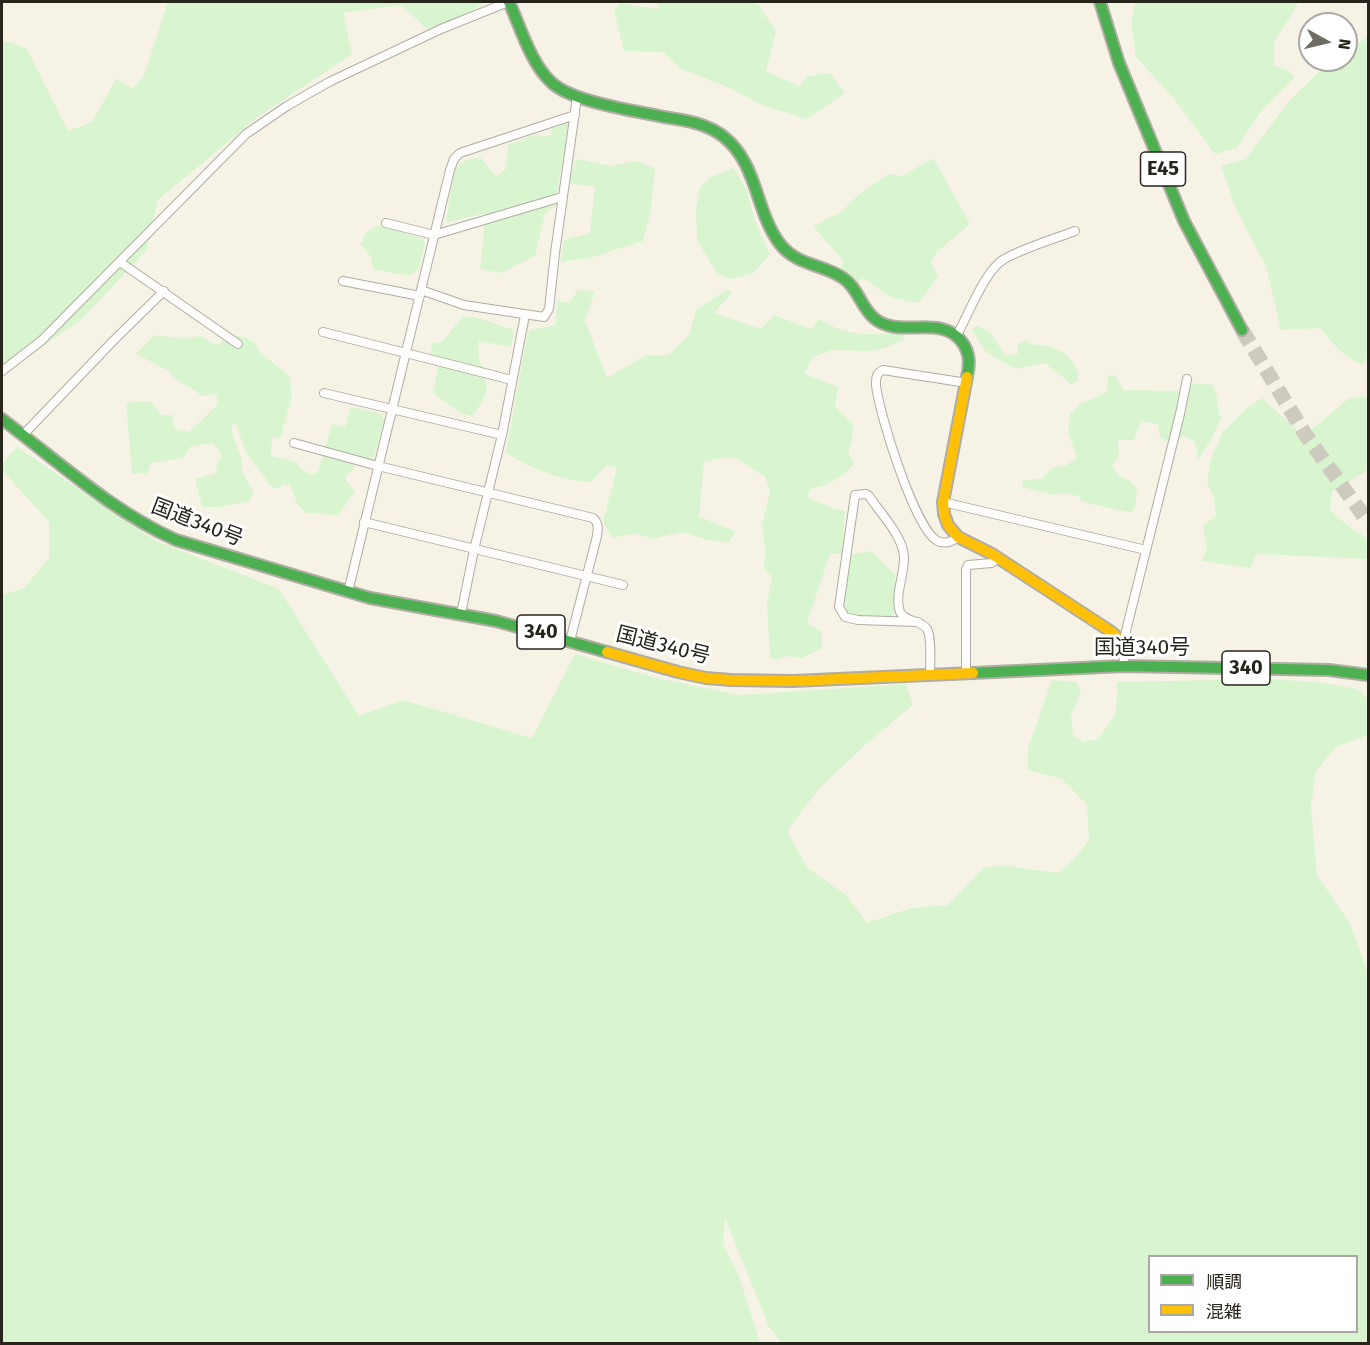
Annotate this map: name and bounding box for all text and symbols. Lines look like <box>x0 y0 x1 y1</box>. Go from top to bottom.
north arrow <box>1298 12 1358 72</box>
text: N <box>1334 38 1354 51</box>
road number: E45 <box>1140 152 1186 186</box>
street label: 国道340号 <box>148 494 246 552</box>
road number: 340 <box>517 615 565 649</box>
street label: 国道340号 <box>613 622 713 670</box>
street label: 国道340号 <box>1094 635 1190 661</box>
road number: 340 <box>1222 651 1270 685</box>
legend <box>1148 1255 1358 1333</box>
text: 順調 <box>1206 1271 1242 1293</box>
text: 混雑 <box>1206 1301 1242 1323</box>

